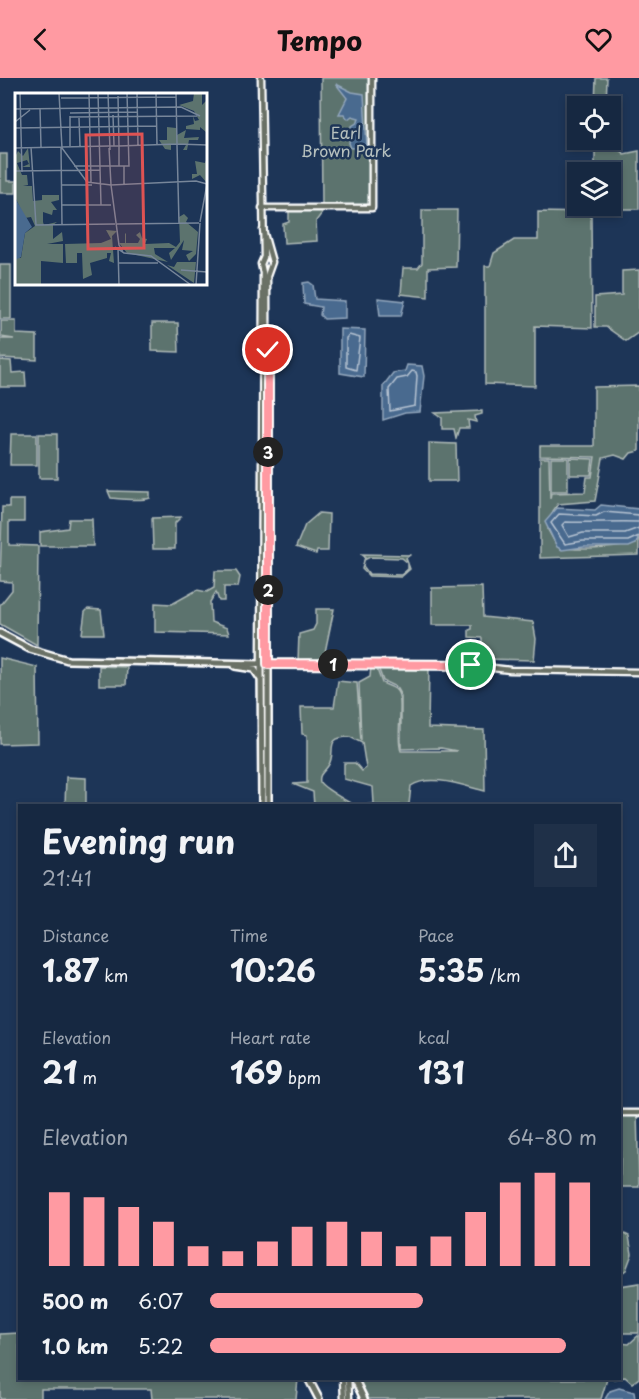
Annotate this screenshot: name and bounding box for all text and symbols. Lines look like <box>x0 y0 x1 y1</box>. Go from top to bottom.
text: Tempo <box>277 19 362 60</box>
icon: back <box>24 23 57 56</box>
icon: heart <box>582 23 615 56</box>
inset map <box>15 93 207 285</box>
map controls <box>567 96 621 216</box>
button: locate <box>567 96 621 150</box>
park label: Earl Brown Park <box>301 120 392 162</box>
button: layers <box>567 162 621 216</box>
pin <box>242 324 293 375</box>
icon: check <box>251 333 284 366</box>
pin: 3 <box>253 437 283 467</box>
text: 3 <box>263 440 273 464</box>
pin: 2 <box>253 575 283 605</box>
text: 2 <box>262 578 274 602</box>
pin <box>445 639 496 690</box>
icon: arrive <box>454 648 487 681</box>
pin: 1 <box>318 649 348 679</box>
text: 1 <box>329 652 337 676</box>
text: Evening run <box>42 815 235 865</box>
button: share <box>534 824 597 887</box>
text: 21:41 <box>42 863 92 893</box>
text: Distance <box>42 923 109 947</box>
text: Time <box>230 923 268 947</box>
text: Pace <box>418 923 454 947</box>
text: 1.87 <box>42 947 99 992</box>
text: 10:26 <box>230 947 316 992</box>
text: 5:35 <box>418 947 485 992</box>
text: km <box>99 963 128 987</box>
text: /km <box>485 963 521 987</box>
text: Elevation <box>42 1025 111 1049</box>
text: Heart rate <box>230 1025 311 1049</box>
text: kcal <box>418 1025 450 1049</box>
text: 21 <box>42 1049 77 1094</box>
text: 169 <box>230 1049 283 1094</box>
text: 131 <box>418 1049 465 1094</box>
text: m <box>77 1065 97 1089</box>
text: bpm <box>283 1065 321 1089</box>
text: Elevation <box>42 1122 128 1152</box>
text: 64–80 m <box>507 1122 597 1152</box>
text: 500 m <box>42 1286 109 1316</box>
text: 6:07 <box>138 1286 183 1316</box>
text: 1.0 km <box>42 1331 109 1361</box>
text: 5:22 <box>138 1331 183 1361</box>

